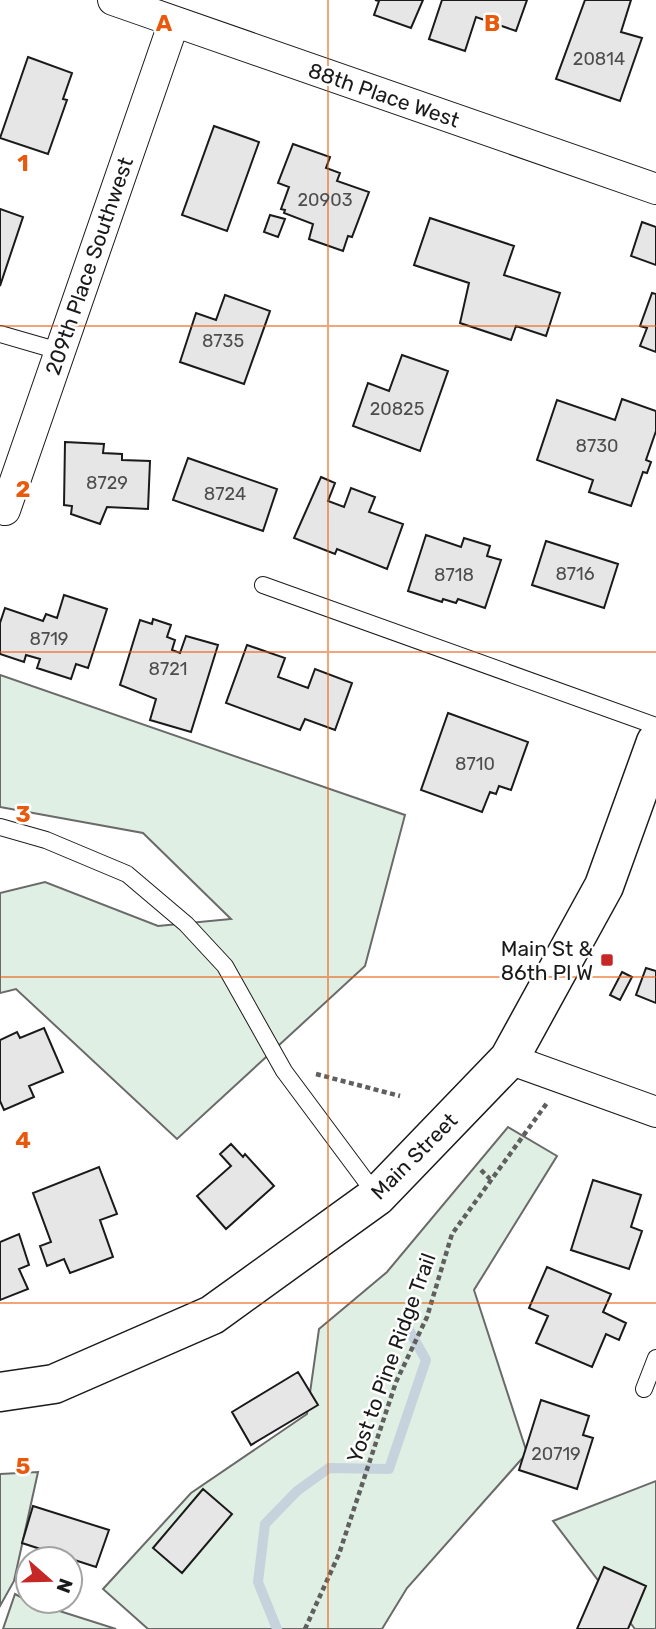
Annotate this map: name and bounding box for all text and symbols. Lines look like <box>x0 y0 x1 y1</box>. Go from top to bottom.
text: A <box>156 9 173 37</box>
text: B <box>484 9 500 37</box>
house number: 20814 <box>573 48 625 70</box>
street label: 88th Place West <box>305 57 463 133</box>
text: 1 <box>17 149 29 177</box>
street label: 209th Place Southwest <box>40 154 138 378</box>
house number: 20903 <box>298 189 352 211</box>
house number: 8735 <box>202 330 244 352</box>
house number: 20825 <box>370 398 424 420</box>
house number: 8730 <box>576 435 618 457</box>
house number: 8729 <box>86 472 128 494</box>
text: 2 <box>16 475 30 503</box>
house number: 8724 <box>204 483 246 505</box>
house number: 8716 <box>555 563 595 585</box>
house number: 8718 <box>434 564 474 586</box>
house number: 8719 <box>29 628 69 650</box>
house number: 8721 <box>149 658 187 680</box>
house number: 8710 <box>455 753 495 775</box>
text: 3 <box>15 800 31 828</box>
place label: Main St & 86th Pl W <box>501 936 593 985</box>
marker: Main St & 86th Pl W <box>599 952 615 968</box>
street label: Main Street <box>366 1108 462 1204</box>
text: 4 <box>15 1126 31 1154</box>
street label: Yost to Pine Ridge Trail <box>341 1250 441 1466</box>
house number: 20719 <box>531 1443 581 1465</box>
text: 5 <box>16 1452 31 1480</box>
north arrow <box>14 1545 84 1615</box>
text: N <box>51 1575 78 1596</box>

